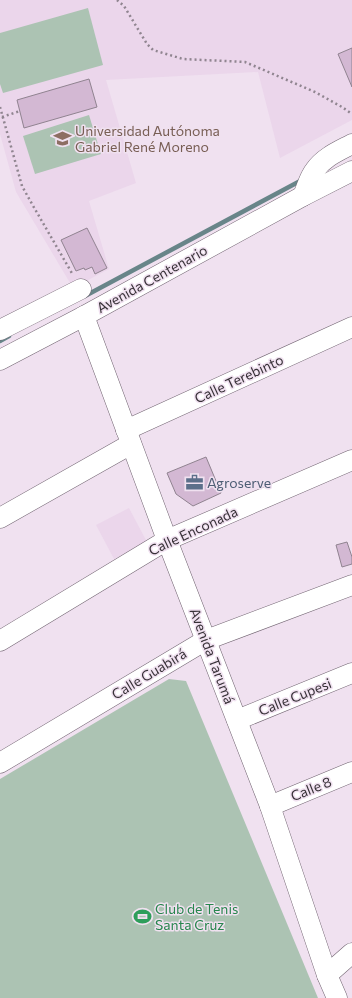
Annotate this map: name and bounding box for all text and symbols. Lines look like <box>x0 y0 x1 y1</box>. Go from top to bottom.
place label: Universidad Autónoma Gabriel René Moreno <box>75 122 220 155</box>
school or university icon: Universidad Autónoma Gabriel René Moreno <box>52 129 72 149</box>
street label: Avenida Centenario <box>93 241 210 316</box>
street label: Calle Terebinto <box>192 351 286 407</box>
office icon: Agroserve <box>184 473 204 493</box>
place label: Agroserve <box>207 474 271 491</box>
street label: Calle Enconada <box>145 502 240 559</box>
street label: Avenida Tarumá <box>186 606 239 706</box>
street label: Calle Guabirá <box>108 645 189 703</box>
street label: Calle Cupesi <box>256 674 334 719</box>
street label: Calle 8 <box>288 773 334 804</box>
place label: Club de Tenis Santa Cruz <box>155 900 238 933</box>
sports icon: Club de Tenis Santa Cruz <box>132 907 152 927</box>

